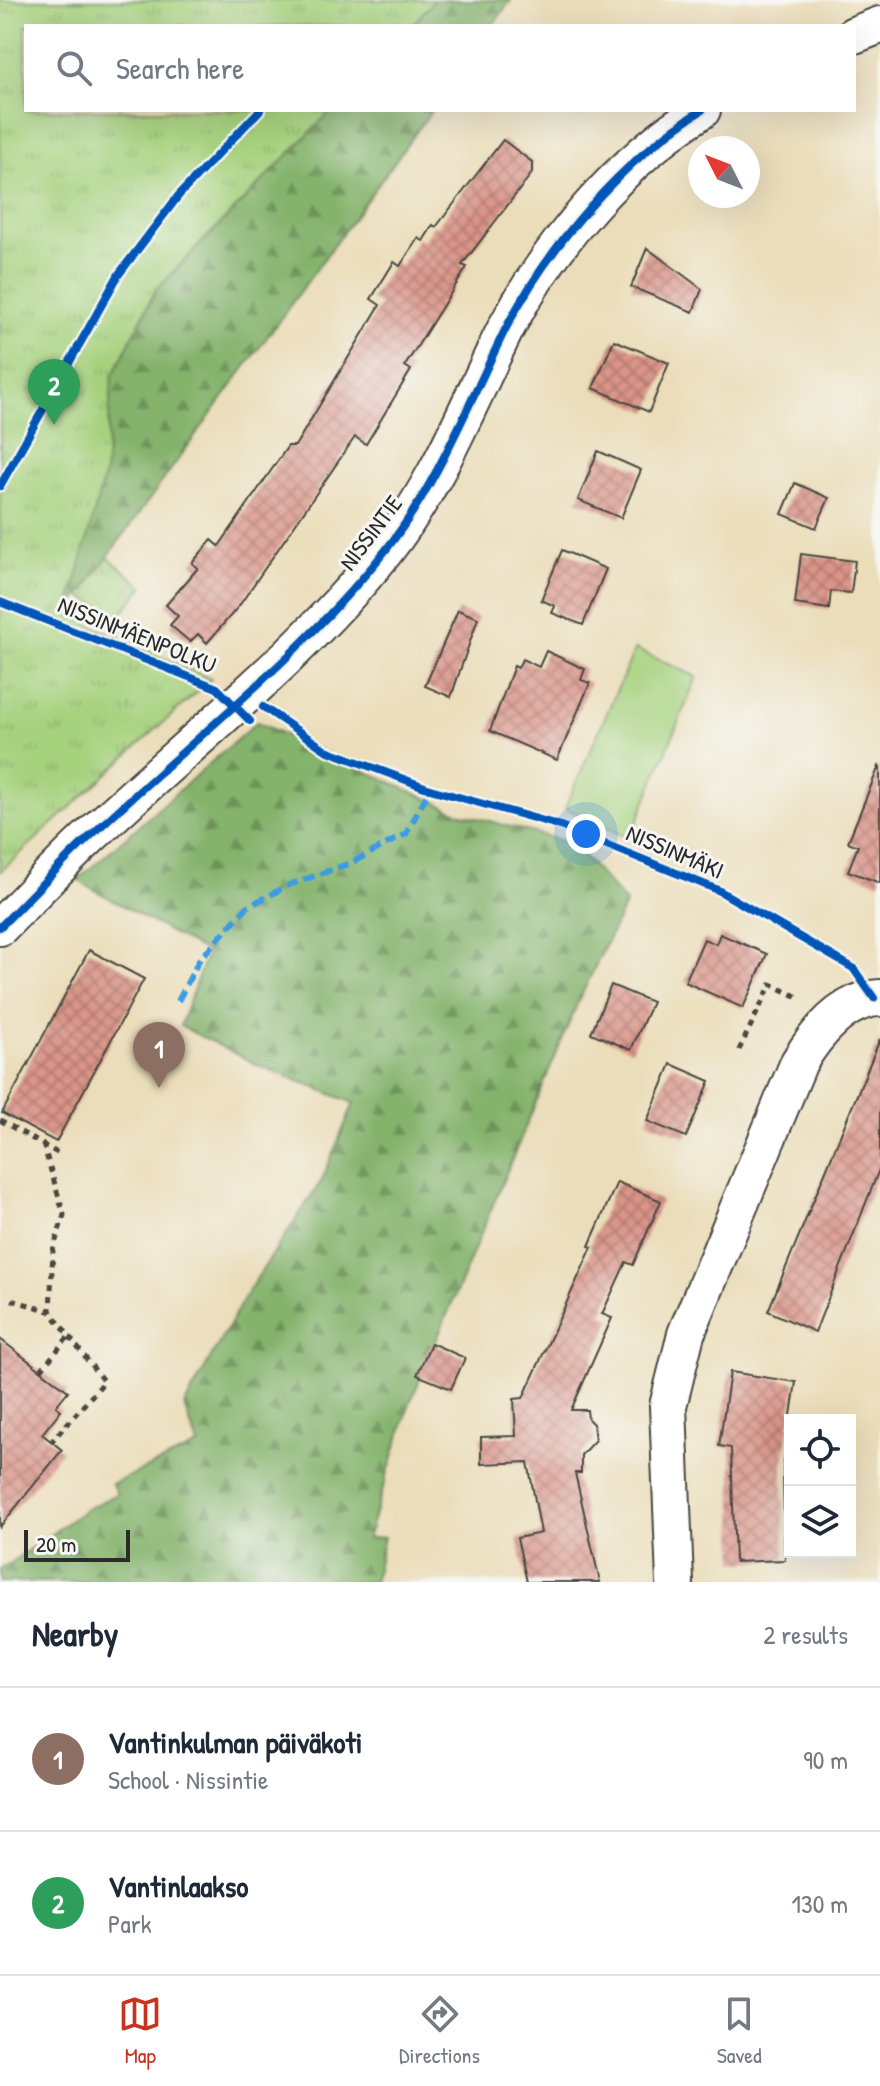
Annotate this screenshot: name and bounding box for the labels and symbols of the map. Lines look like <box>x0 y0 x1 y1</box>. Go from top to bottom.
north arrow <box>688 136 760 208</box>
pin: 2 <box>28 359 80 425</box>
street label: NISSINTIE <box>331 488 409 576</box>
street label: NISSINMÄENPOLKU <box>54 588 221 680</box>
your location <box>566 814 606 854</box>
street label: NISSINMÄKI <box>622 816 729 886</box>
pin: 1 <box>133 1022 185 1088</box>
scale bar <box>24 1526 130 1562</box>

